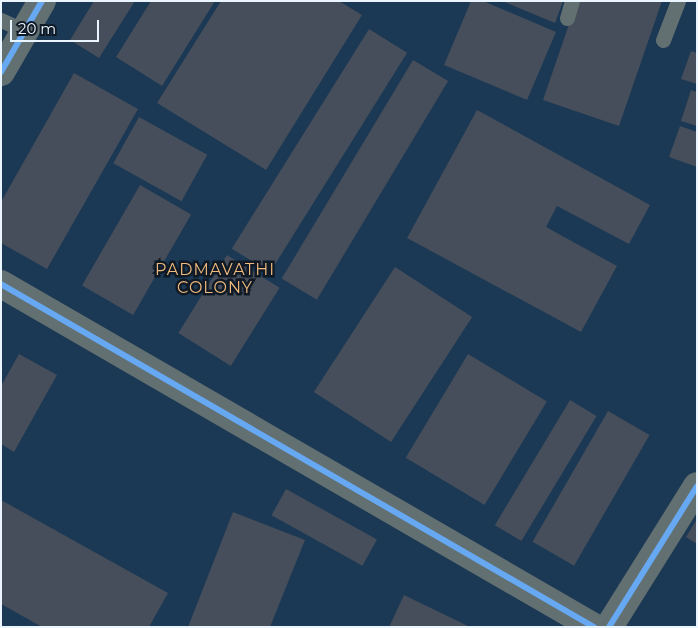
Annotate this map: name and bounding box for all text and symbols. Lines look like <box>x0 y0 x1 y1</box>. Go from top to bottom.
scale bar <box>12 10 101 42</box>
text: 20 m <box>18 19 56 38</box>
district label: PADMAVATHI COLONY <box>154 260 276 298</box>

